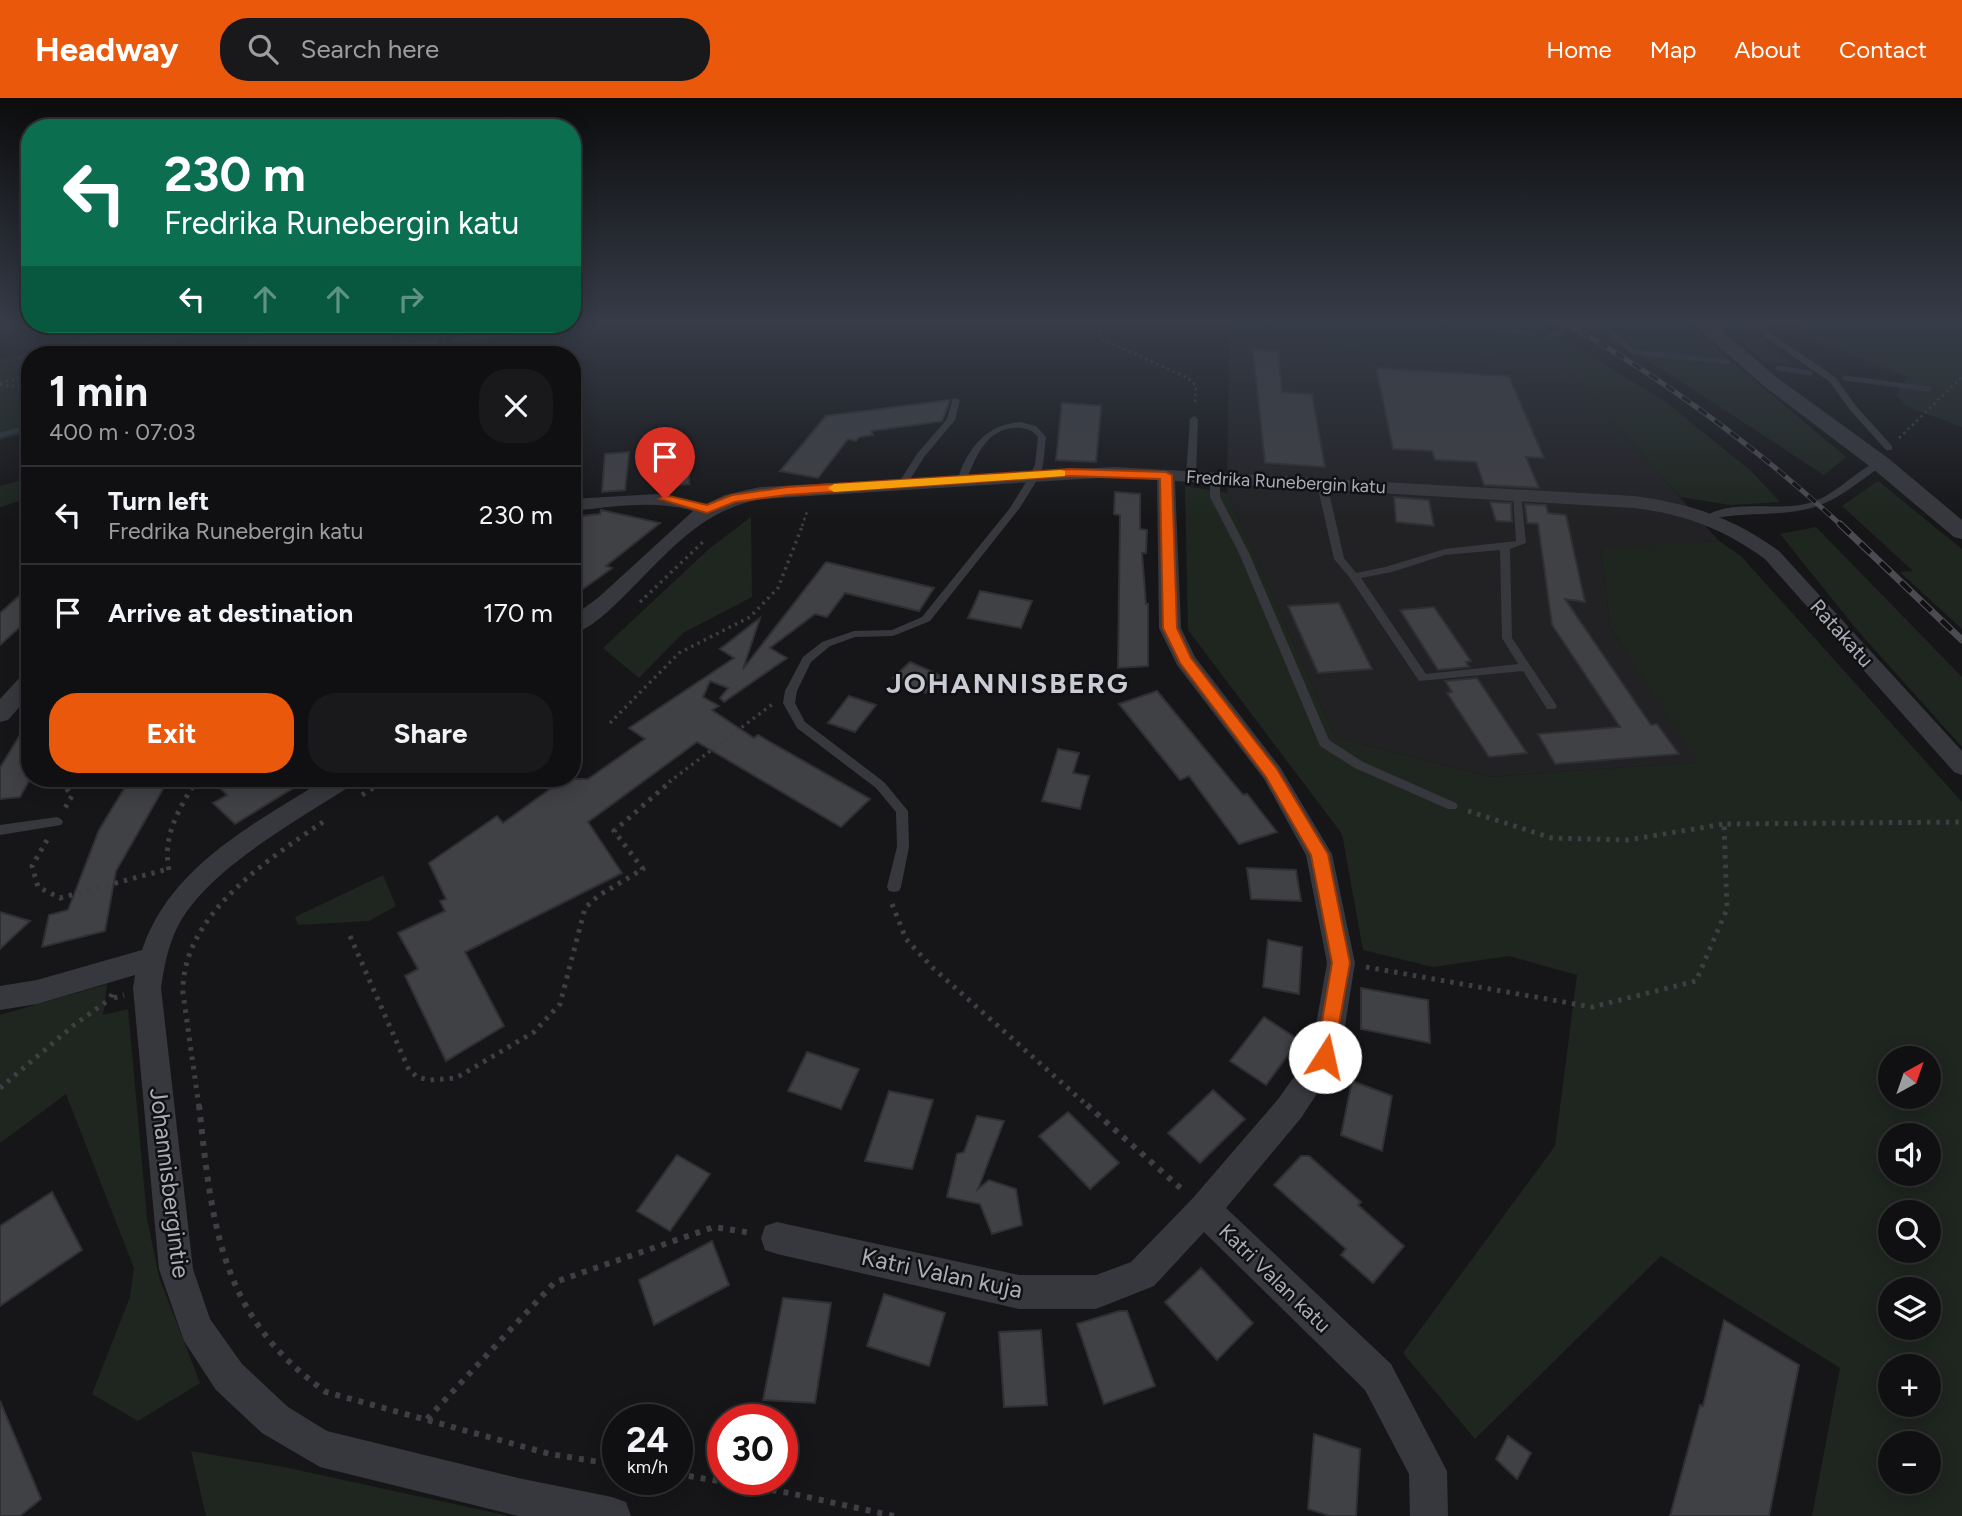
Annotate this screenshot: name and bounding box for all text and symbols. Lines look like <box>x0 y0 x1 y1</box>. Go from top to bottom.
search box <box>220 18 710 81</box>
text: Headway <box>35 30 178 69</box>
icon: search <box>244 30 282 68</box>
text: Search here <box>300 33 439 65</box>
text: Home <box>1546 35 1612 64</box>
text: Map <box>1650 35 1696 64</box>
text: About <box>1734 35 1801 64</box>
text: Contact <box>1839 35 1927 64</box>
text: 230 m <box>164 144 306 203</box>
icon: left <box>49 147 140 238</box>
text: Fredrika Runebergin katu <box>164 204 519 242</box>
icon: left <box>173 280 211 318</box>
icon: ahead <box>246 280 284 318</box>
icon: ahead <box>319 280 357 318</box>
icon: right <box>392 280 430 318</box>
text: 1 min <box>49 366 148 417</box>
button: close <box>479 369 553 443</box>
text: 400 m · 07:03 <box>49 418 195 446</box>
pin <box>635 427 695 499</box>
icon: arrive <box>646 438 684 476</box>
street label: Fredrika Runebergin katu <box>1186 466 1386 498</box>
text: Turn left <box>108 485 209 517</box>
icon: left <box>49 496 87 534</box>
text: 230 m <box>479 499 553 531</box>
text: Fredrika Runebergin katu <box>108 517 363 545</box>
icon: arrive <box>49 594 87 632</box>
street label: Ratakatu <box>1805 594 1879 672</box>
text: Arrive at destination <box>108 597 353 629</box>
text: 170 m <box>483 597 553 629</box>
district label: JOHANNISBERG <box>886 666 1130 700</box>
button: Exit <box>49 693 294 773</box>
button: Share <box>308 693 553 773</box>
position arrow <box>1288 1020 1362 1094</box>
north arrow <box>1878 1046 1941 1110</box>
map controls <box>1878 1046 1941 1494</box>
street label: Johannisbergintie <box>144 1086 196 1280</box>
button: sound <box>1878 1123 1941 1186</box>
button: search <box>1878 1200 1941 1263</box>
street label: Katri Valan katu <box>1214 1218 1336 1338</box>
street label: Katri Valan kuja <box>859 1242 1025 1304</box>
button: layers <box>1878 1277 1941 1340</box>
button: + <box>1878 1354 1941 1417</box>
speed limit sign: 30 <box>707 1404 798 1495</box>
text: 24 <box>626 1419 669 1461</box>
button: − <box>1878 1431 1941 1494</box>
text: km/h <box>627 1456 668 1478</box>

